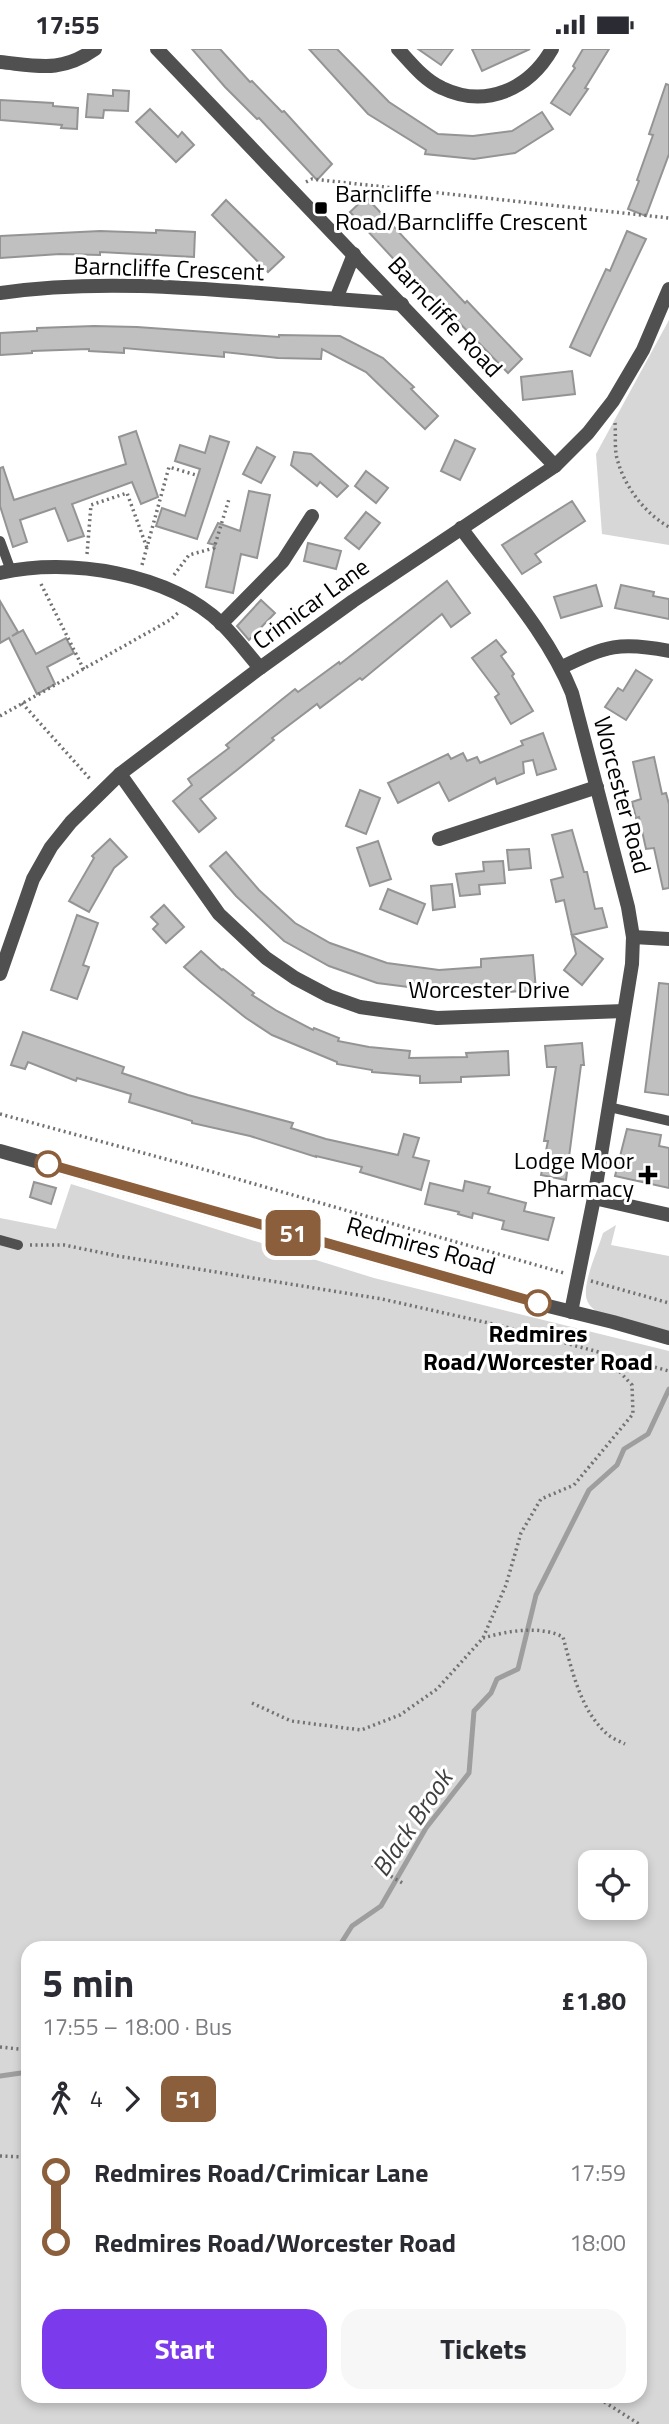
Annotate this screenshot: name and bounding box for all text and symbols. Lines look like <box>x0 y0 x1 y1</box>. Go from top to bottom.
text: 17:55 <box>35 5 100 44</box>
place label: Barncliffe Road/Barncliffe Crescent <box>335 175 588 239</box>
marker: Barncliffe Road/Barncliffe Crescent <box>313 200 329 216</box>
street label: Barncliffe Crescent <box>73 247 265 289</box>
street label: Barncliffe Road <box>380 248 512 385</box>
street label: Crimicar Lane <box>245 549 376 658</box>
street label: Worcester Road <box>585 712 661 877</box>
street label: Worcester Drive <box>408 971 570 1007</box>
place label: Lodge Moor Pharmacy <box>514 1142 634 1206</box>
unlabelled marker <box>35 1151 61 1177</box>
marker: Lodge Moor Pharmacy <box>640 1167 656 1183</box>
street label: Redmires Road <box>343 1207 500 1283</box>
line badge: 51 <box>262 1210 324 1256</box>
text: 51 <box>280 1215 306 1251</box>
marker: Redmires Road/Worcester Road <box>525 1290 551 1316</box>
place label: Redmires Road/Worcester Road <box>423 1315 653 1379</box>
water label: Black Brook <box>361 1759 464 1884</box>
map controls <box>578 1850 648 1920</box>
button: locate <box>578 1850 648 1920</box>
text: 5 min <box>42 1954 134 2012</box>
text: £1.80 <box>561 1981 626 2020</box>
text: 17:55 – 18:00 · Bus <box>42 2009 232 2044</box>
icon: walk <box>42 2080 80 2118</box>
icon: forward <box>113 2080 151 2118</box>
text: 4 <box>90 2081 103 2116</box>
text: 51 <box>175 2081 202 2117</box>
text: Redmires Road/Crimicar Lane <box>94 2153 429 2192</box>
text: 17:59 <box>569 2155 626 2190</box>
text: Redmires Road/Worcester Road <box>94 2223 456 2262</box>
text: 18:00 <box>569 2225 626 2260</box>
button: Start <box>42 2309 327 2389</box>
button: Tickets <box>341 2309 626 2389</box>

